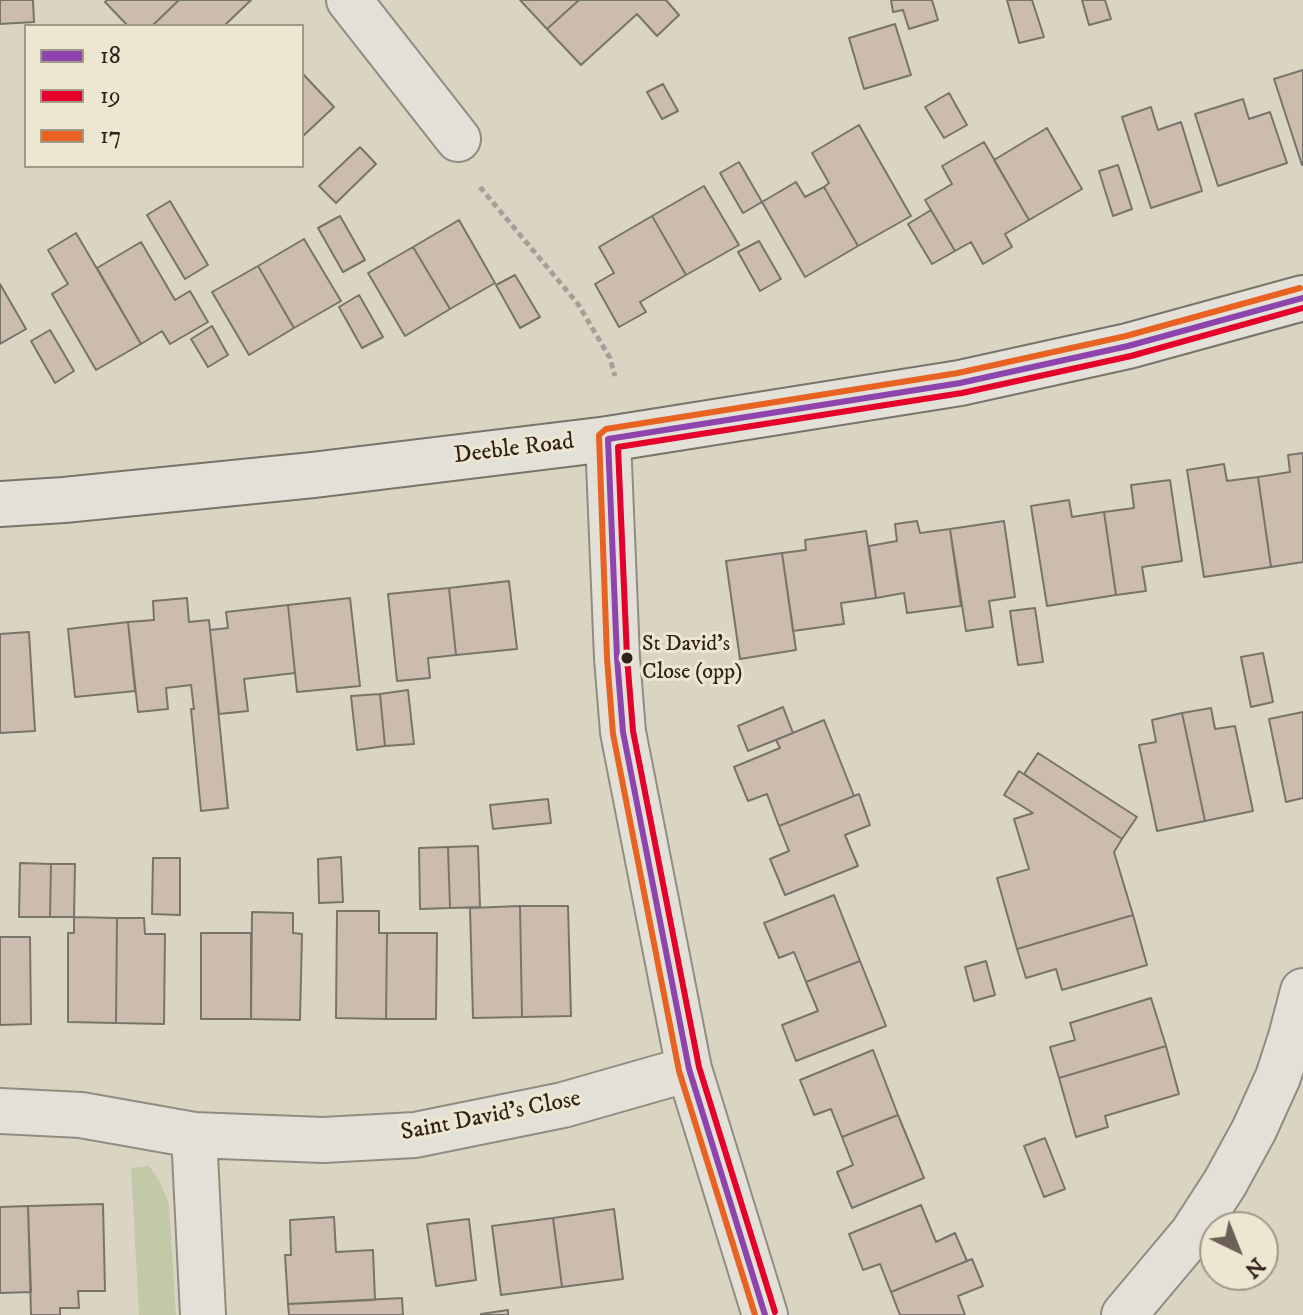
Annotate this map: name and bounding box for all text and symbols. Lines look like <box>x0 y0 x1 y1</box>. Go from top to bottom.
legend <box>24 24 304 168</box>
text: 18 <box>100 41 121 71</box>
text: 19 <box>100 81 121 111</box>
text: 17 <box>100 121 121 151</box>
street label: Deeble Road <box>452 428 576 472</box>
place label: St David's Close (opp) <box>642 632 742 684</box>
marker: St David's Close (opp) <box>619 650 635 666</box>
street label: Saint David's Close <box>399 1085 583 1149</box>
north arrow <box>1199 1211 1279 1291</box>
text: N <box>1239 1251 1270 1283</box>

